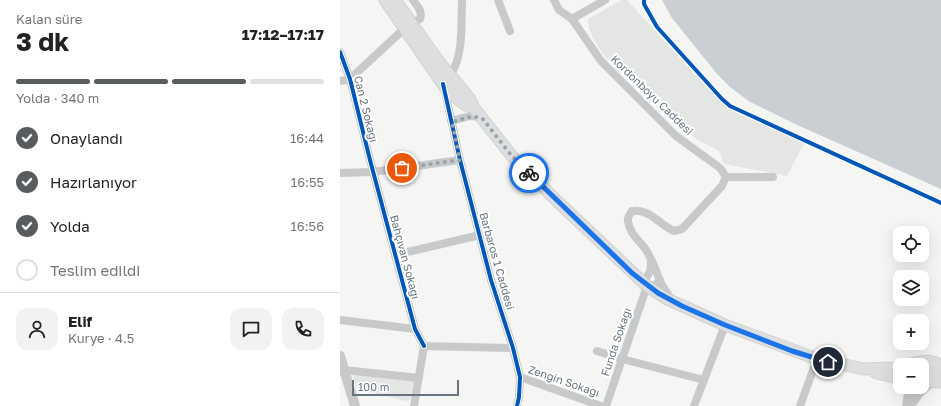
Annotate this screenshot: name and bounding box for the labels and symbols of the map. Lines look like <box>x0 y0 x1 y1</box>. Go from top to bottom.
street label: Kordonboyu Caddesi <box>608 52 696 137</box>
street label: Can 2 Sokağı <box>352 74 381 143</box>
pin <box>385 151 419 185</box>
courier <box>509 153 549 193</box>
street label: Barbaros 1 Caddesi <box>477 211 518 311</box>
street label: Bahçıvan Sokağı <box>388 213 423 300</box>
street label: Funda Sokağı <box>598 306 633 378</box>
pin <box>811 345 845 379</box>
street label: Zengin Sokağı <box>527 362 601 399</box>
scale bar <box>352 378 459 397</box>

